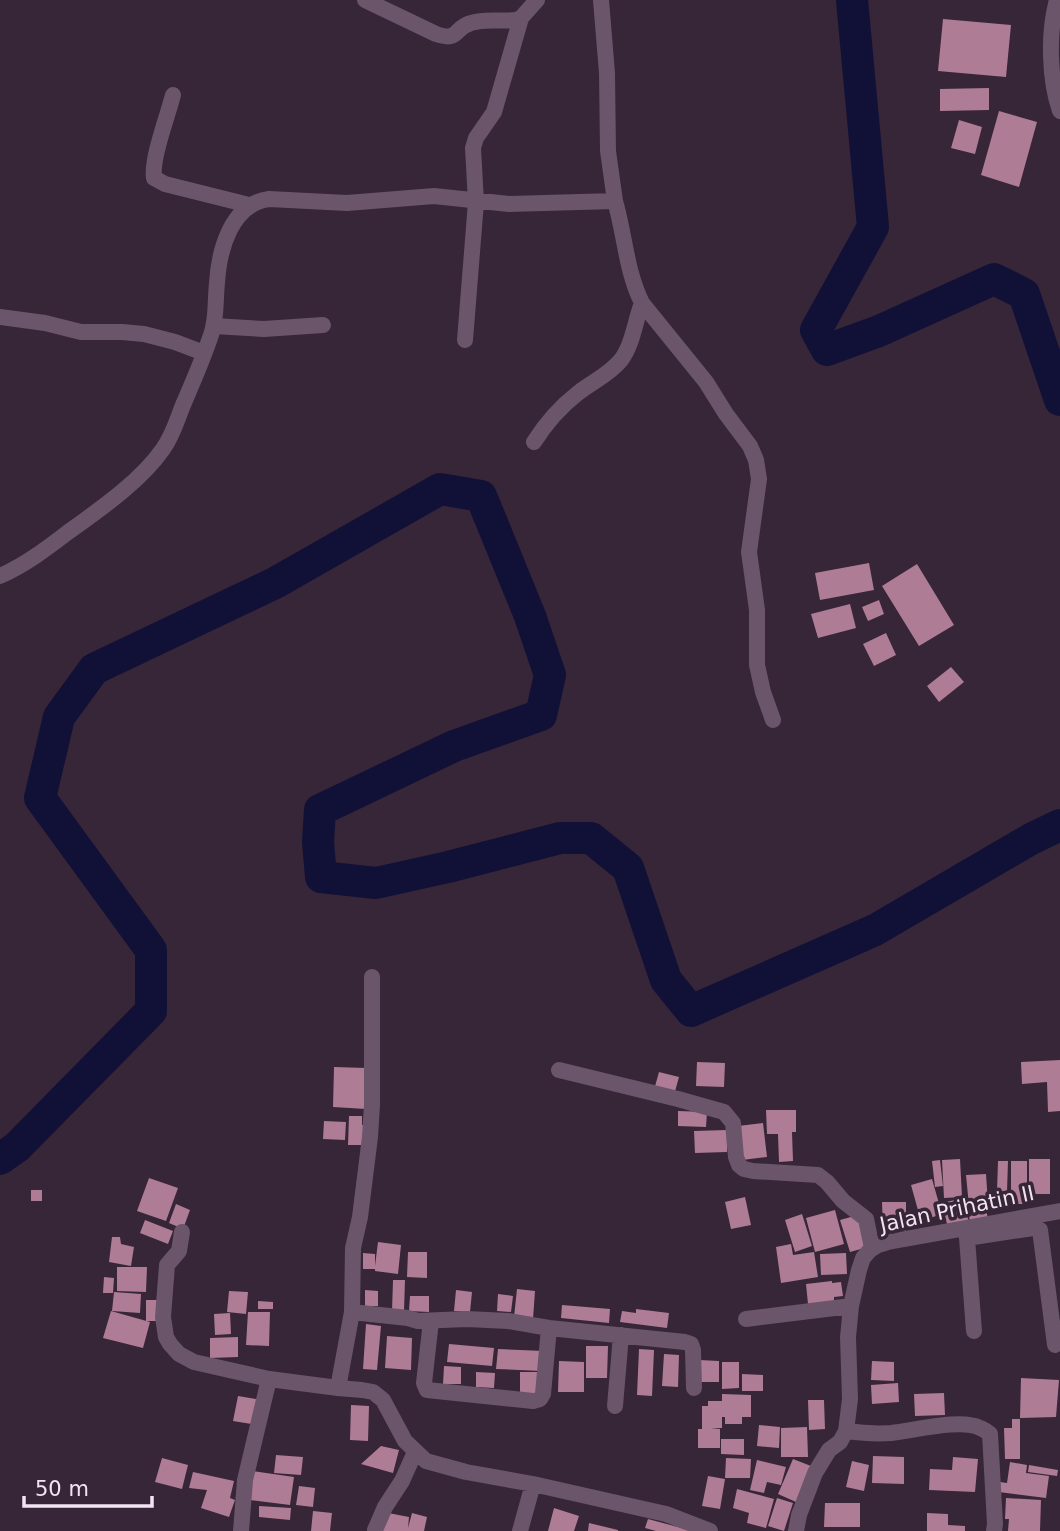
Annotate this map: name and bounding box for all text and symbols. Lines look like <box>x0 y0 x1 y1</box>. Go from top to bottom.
street label: Jalan Prihatin II <box>876 1181 1036 1237</box>
scale bar <box>24 1464 152 1508</box>
text: 50 m <box>35 1477 89 1501</box>

